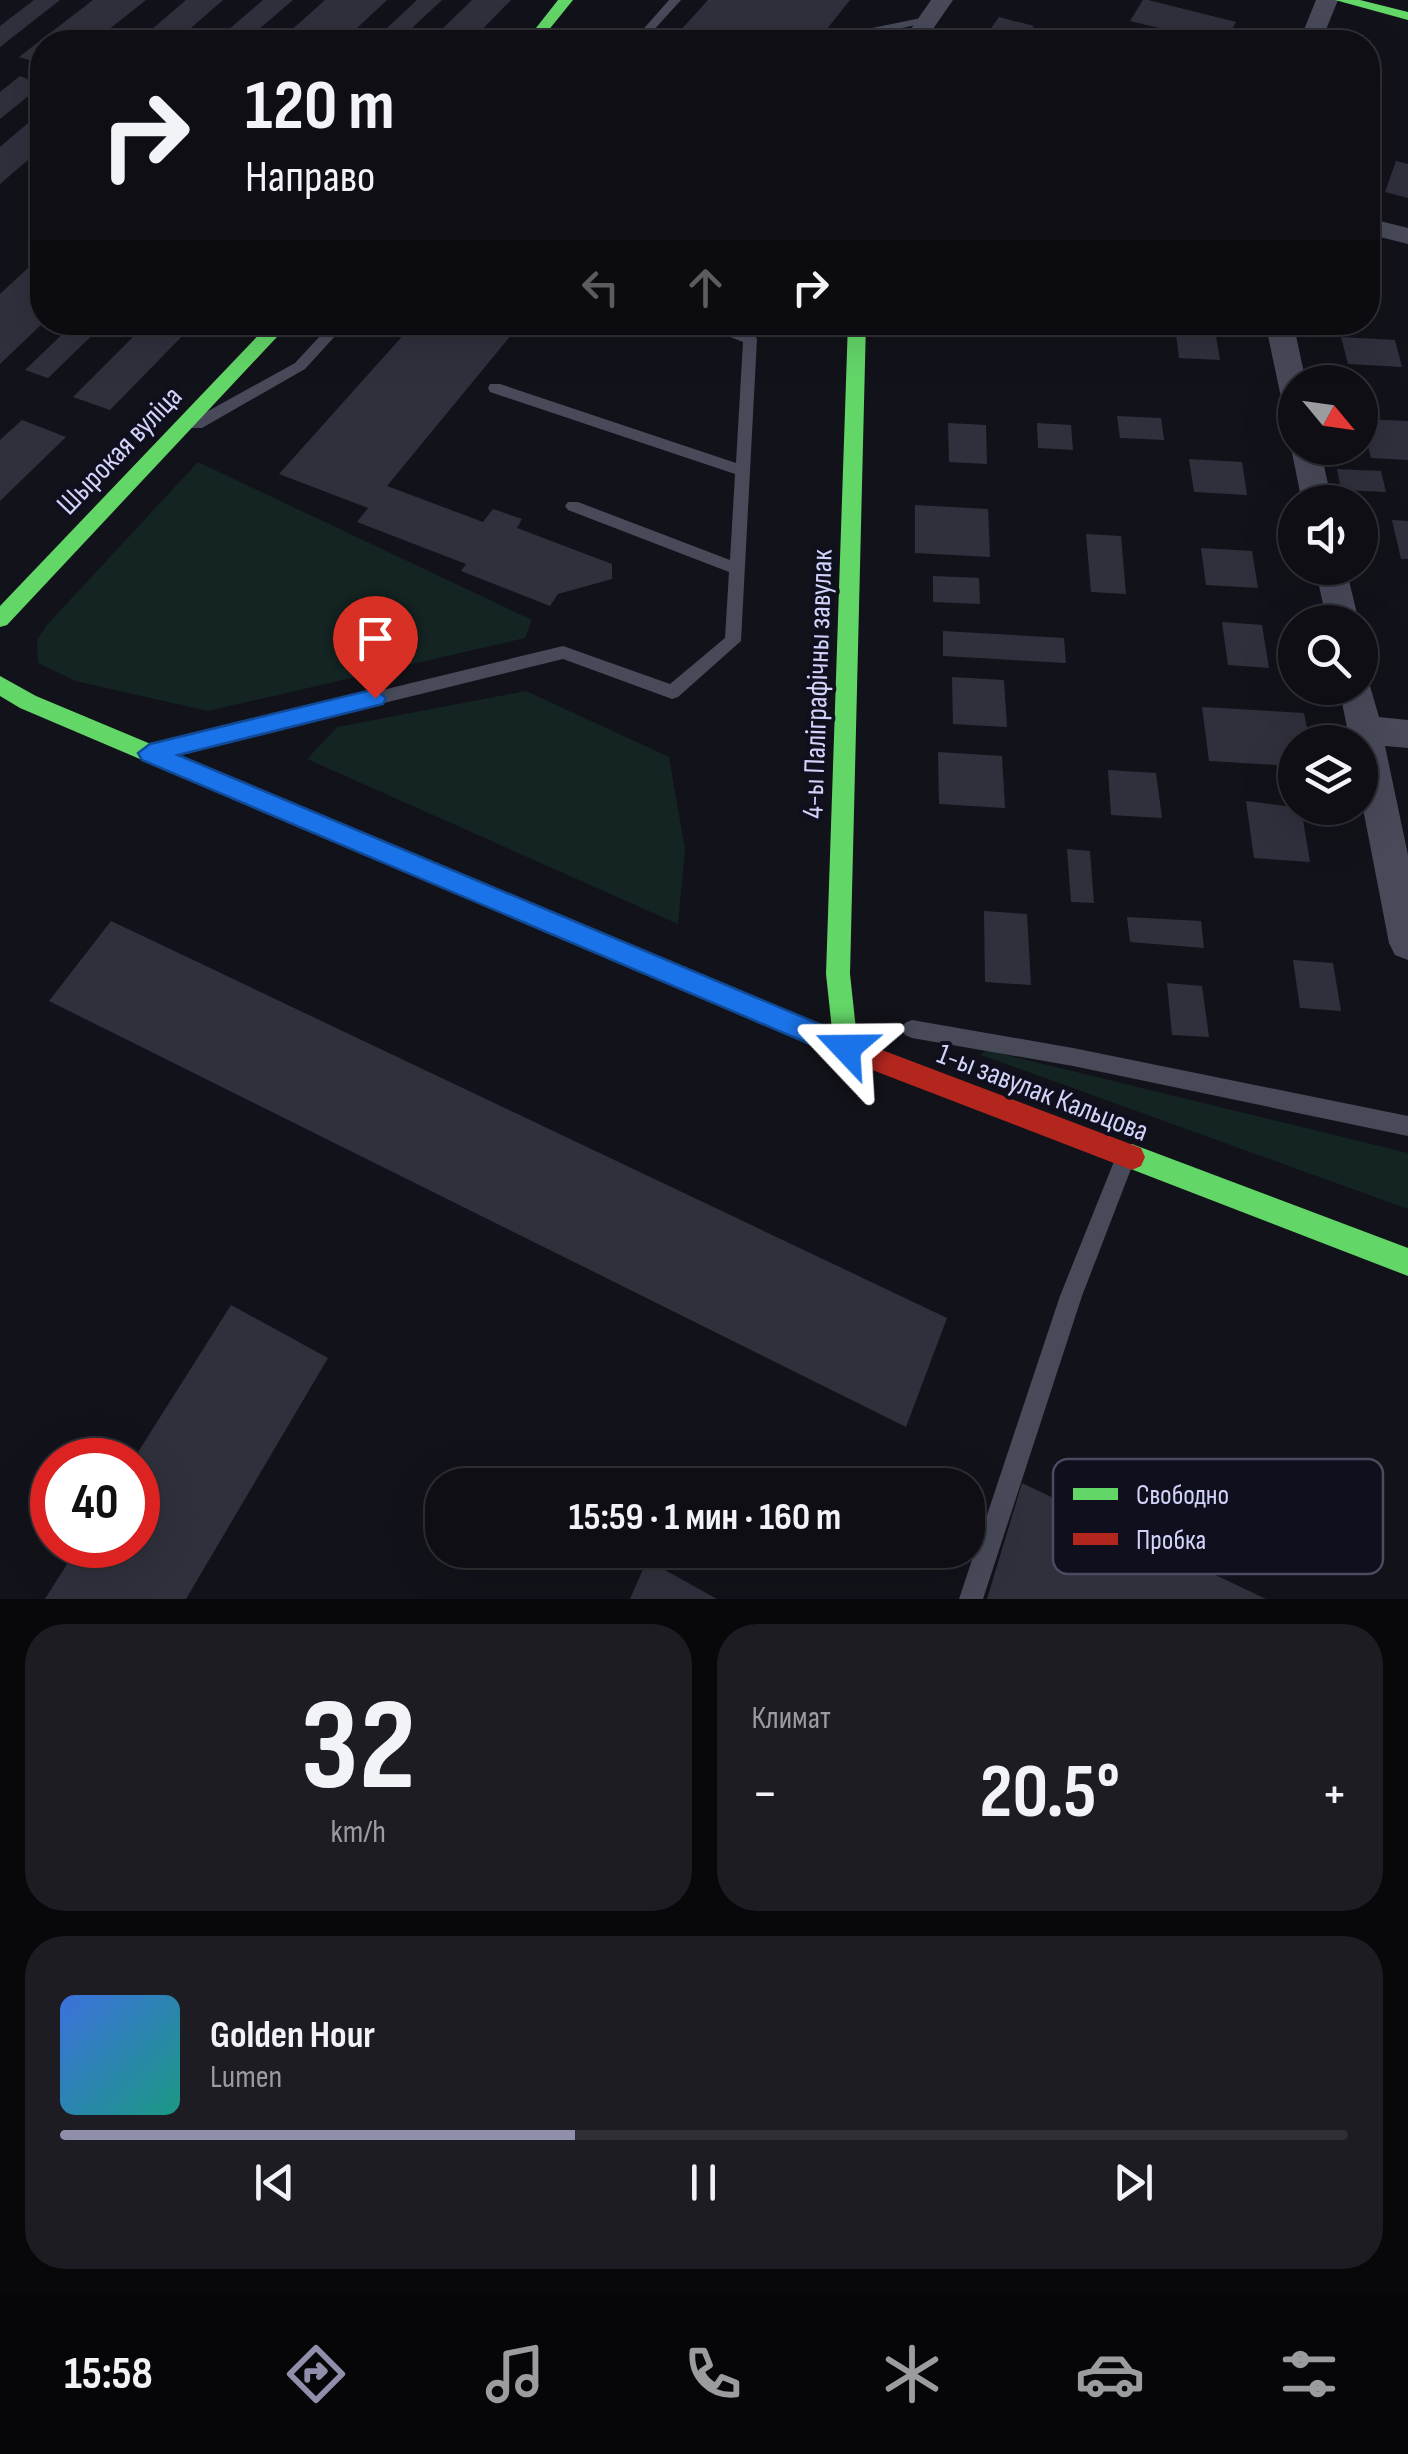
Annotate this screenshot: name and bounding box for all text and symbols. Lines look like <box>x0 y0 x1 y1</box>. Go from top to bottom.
text: 120 m <box>245 65 395 149</box>
icon: right <box>80 70 210 200</box>
text: Направо <box>245 150 375 205</box>
icon: left <box>573 260 628 315</box>
icon: ahead <box>678 260 733 315</box>
icon: right <box>783 260 838 315</box>
north arrow <box>1278 365 1378 465</box>
map controls <box>1278 365 1378 825</box>
street label: Шырокая вуліца <box>50 379 190 522</box>
button: sound <box>1278 485 1378 585</box>
street label: 4-ы Паліграфічны завулак <box>795 548 841 819</box>
pin <box>333 596 418 699</box>
button: search <box>1278 605 1378 705</box>
icon: arrive <box>348 611 403 666</box>
button: layers <box>1278 725 1378 825</box>
position arrow <box>794 996 898 1100</box>
street label: 1-ы завулак Кальцова <box>932 1036 1153 1150</box>
speed limit sign: 40 <box>30 1438 160 1568</box>
legend <box>1053 1459 1383 1574</box>
text: Свободно <box>1136 1479 1229 1512</box>
text: 15:59 · 1 мин · 160 m <box>569 1495 841 1540</box>
text: Пробка <box>1136 1524 1206 1557</box>
text: 32 <box>301 1670 416 1826</box>
text: Климат <box>752 1699 831 1738</box>
text: 20.5° <box>980 1748 1120 1839</box>
text: − <box>752 1761 778 1828</box>
text: + <box>1321 1761 1348 1828</box>
text: km/h <box>331 1813 386 1852</box>
text: Golden Hour <box>210 2013 375 2058</box>
text: Lumen <box>210 2058 282 2097</box>
icon: previous <box>247 2155 302 2210</box>
icon: pause <box>676 2155 731 2210</box>
icon: next <box>1106 2155 1161 2210</box>
icon: directions <box>281 2339 351 2409</box>
icon: music <box>480 2339 550 2409</box>
icon: phone <box>678 2339 748 2409</box>
icon: climate <box>877 2339 947 2409</box>
icon: car <box>1075 2339 1145 2409</box>
icon: filters <box>1274 2339 1344 2409</box>
text: 15:58 <box>64 2347 153 2402</box>

